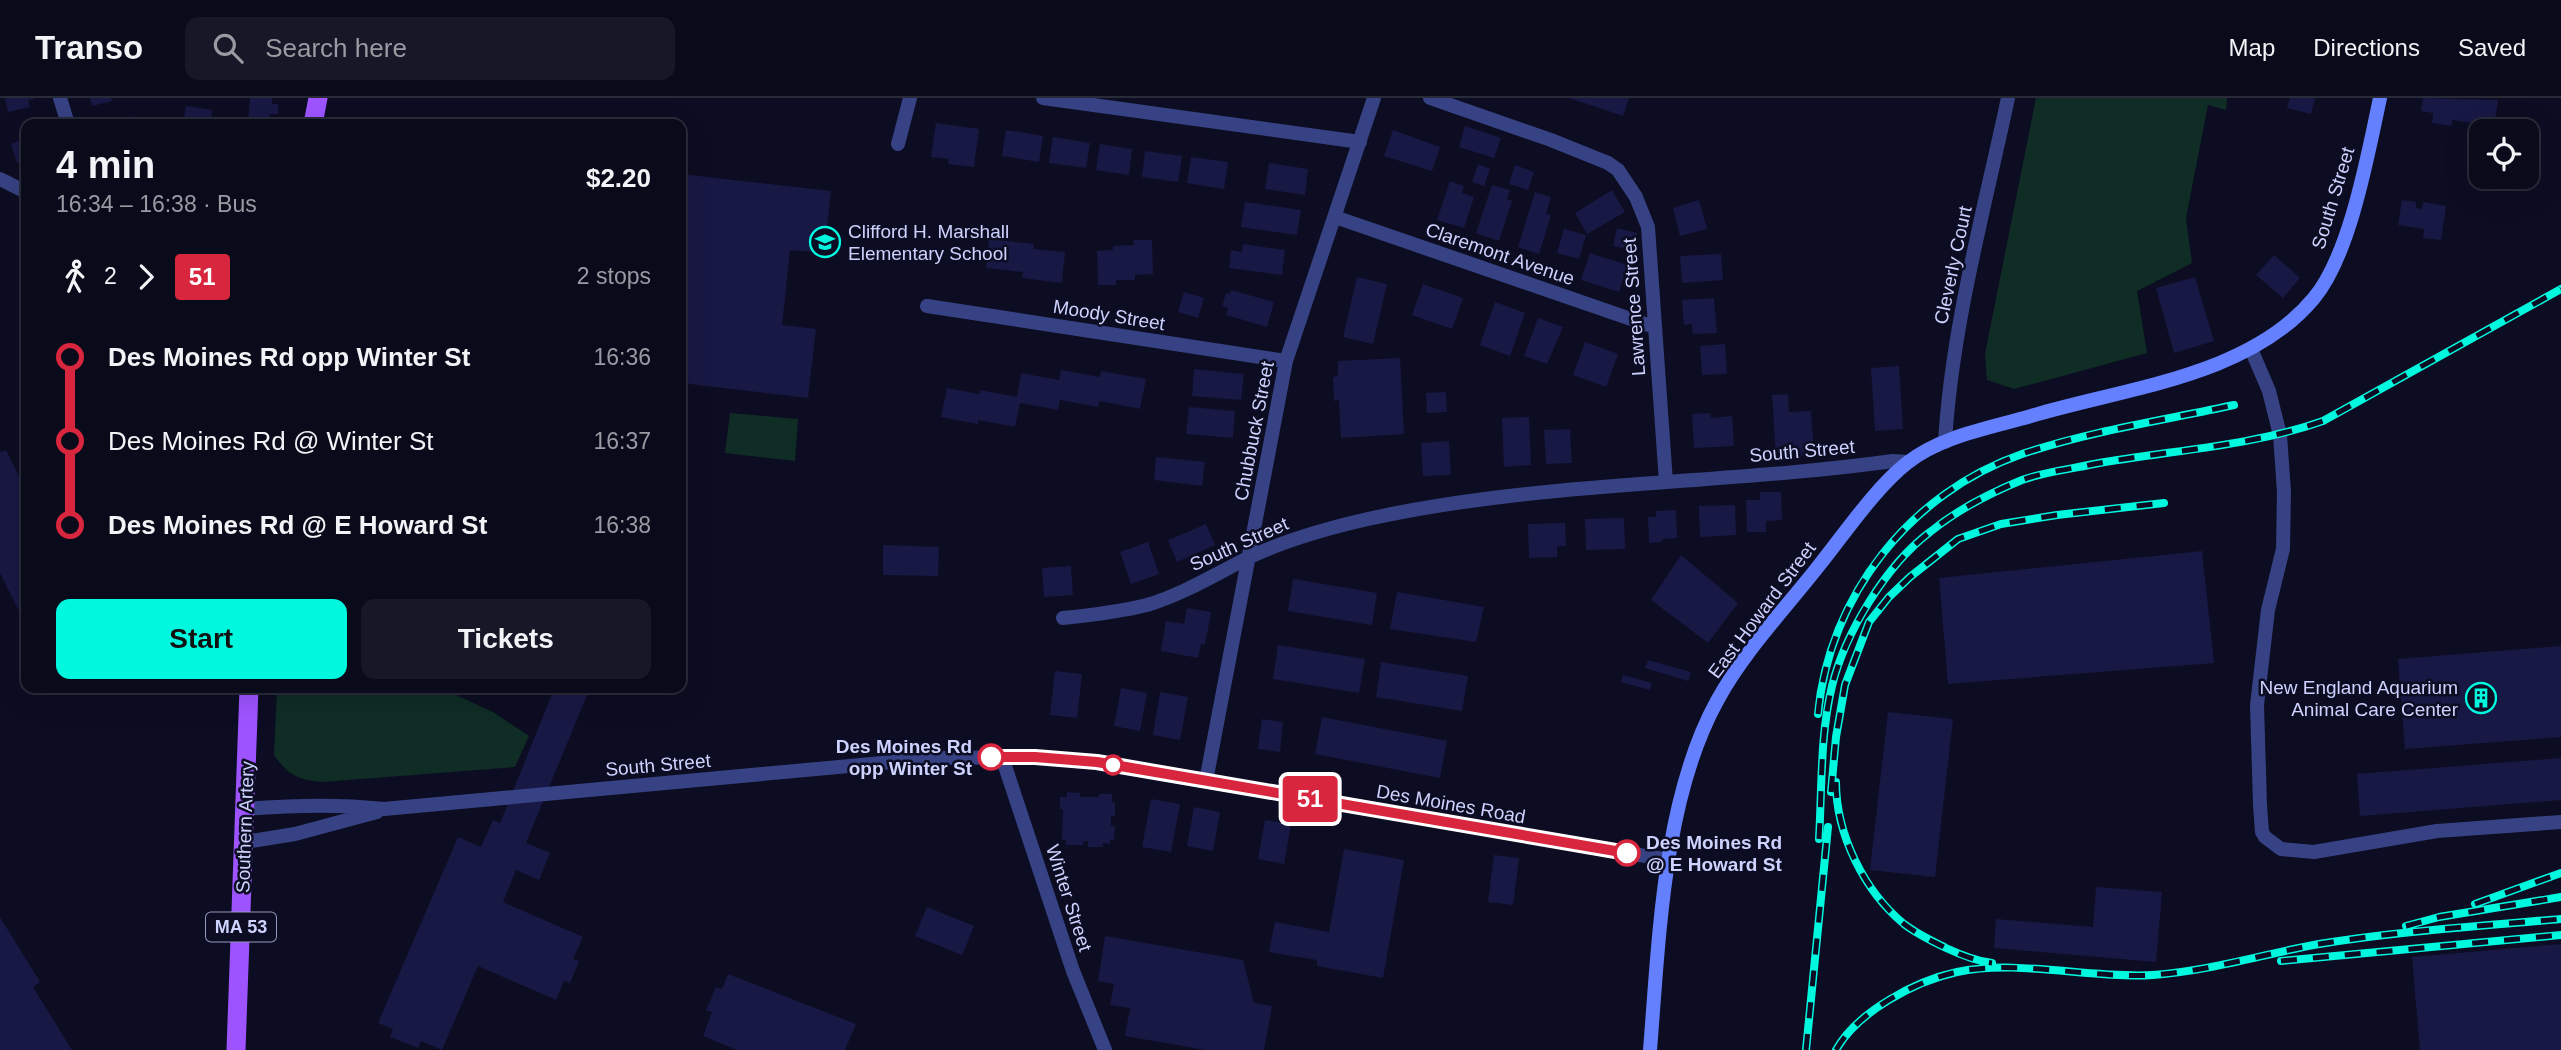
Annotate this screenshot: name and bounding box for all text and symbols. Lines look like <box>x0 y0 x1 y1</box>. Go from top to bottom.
search box <box>185 17 675 80</box>
text: Transo <box>35 29 143 66</box>
icon: search <box>209 29 247 67</box>
text: Search here <box>265 33 407 63</box>
text: Map <box>2229 34 2275 61</box>
text: Directions <box>2313 34 2420 61</box>
text: Saved <box>2458 34 2526 61</box>
map controls <box>2469 119 2539 189</box>
button: locate <box>2469 119 2539 189</box>
text: 4 min <box>56 144 155 186</box>
street label: South Street <box>2308 144 2359 252</box>
text: $2.20 <box>586 163 651 193</box>
text: 16:34 – 16:38 · Bus <box>56 191 257 217</box>
street label: Cleverly Court <box>1930 203 1976 326</box>
street label: Claremont Avenue <box>1423 219 1577 289</box>
place label: Clifford H. Marshall Elementary School <box>848 221 1009 264</box>
school or university icon: Clifford H. Marshall Elementary School <box>808 225 842 259</box>
street label: Lawrence Street <box>1619 237 1649 377</box>
icon: walk <box>56 258 94 296</box>
icon: forward <box>127 258 165 296</box>
text: 2 <box>104 263 117 289</box>
text: 51 <box>189 263 216 290</box>
text: 2 stops <box>577 263 651 289</box>
street label: Moody Street <box>1052 296 1167 334</box>
text: Des Moines Rd opp Winter St <box>108 342 470 372</box>
text: 16:36 <box>593 344 651 370</box>
street label: Chubbuck Street <box>1230 359 1278 502</box>
text: Des Moines Rd @ Winter St <box>108 426 433 456</box>
text: 16:37 <box>593 428 651 454</box>
street label: South Street <box>1748 436 1856 466</box>
text: Des Moines Rd @ E Howard St <box>108 510 487 540</box>
text: 16:38 <box>593 512 651 538</box>
street label: South Street <box>1186 513 1292 575</box>
street label: East Howard Street <box>1704 537 1820 682</box>
button: Start <box>56 599 347 679</box>
button: Tickets <box>361 599 651 679</box>
place label: New England Aquarium Animal Care Center <box>2259 677 2459 720</box>
building icon: New England Aquarium Animal Care Center <box>2464 681 2498 715</box>
place label: Des Moines Rd opp Winter St <box>836 736 973 779</box>
marker: Des Moines Rd opp Winter St <box>978 744 1004 770</box>
street label: South Street <box>604 750 712 780</box>
unlabelled marker <box>1103 755 1123 775</box>
street label: Southern Artery <box>232 760 258 893</box>
line badge: 51 <box>1278 776 1342 822</box>
street label: Des Moines Road <box>1375 781 1527 827</box>
text: 51 <box>1297 785 1323 812</box>
place label: Des Moines Rd @ E Howard St <box>1646 832 1782 875</box>
marker: Des Moines Rd @ E Howard St <box>1614 840 1640 866</box>
street label: Winter Street <box>1042 842 1096 955</box>
road number: MA 53 <box>206 912 276 942</box>

